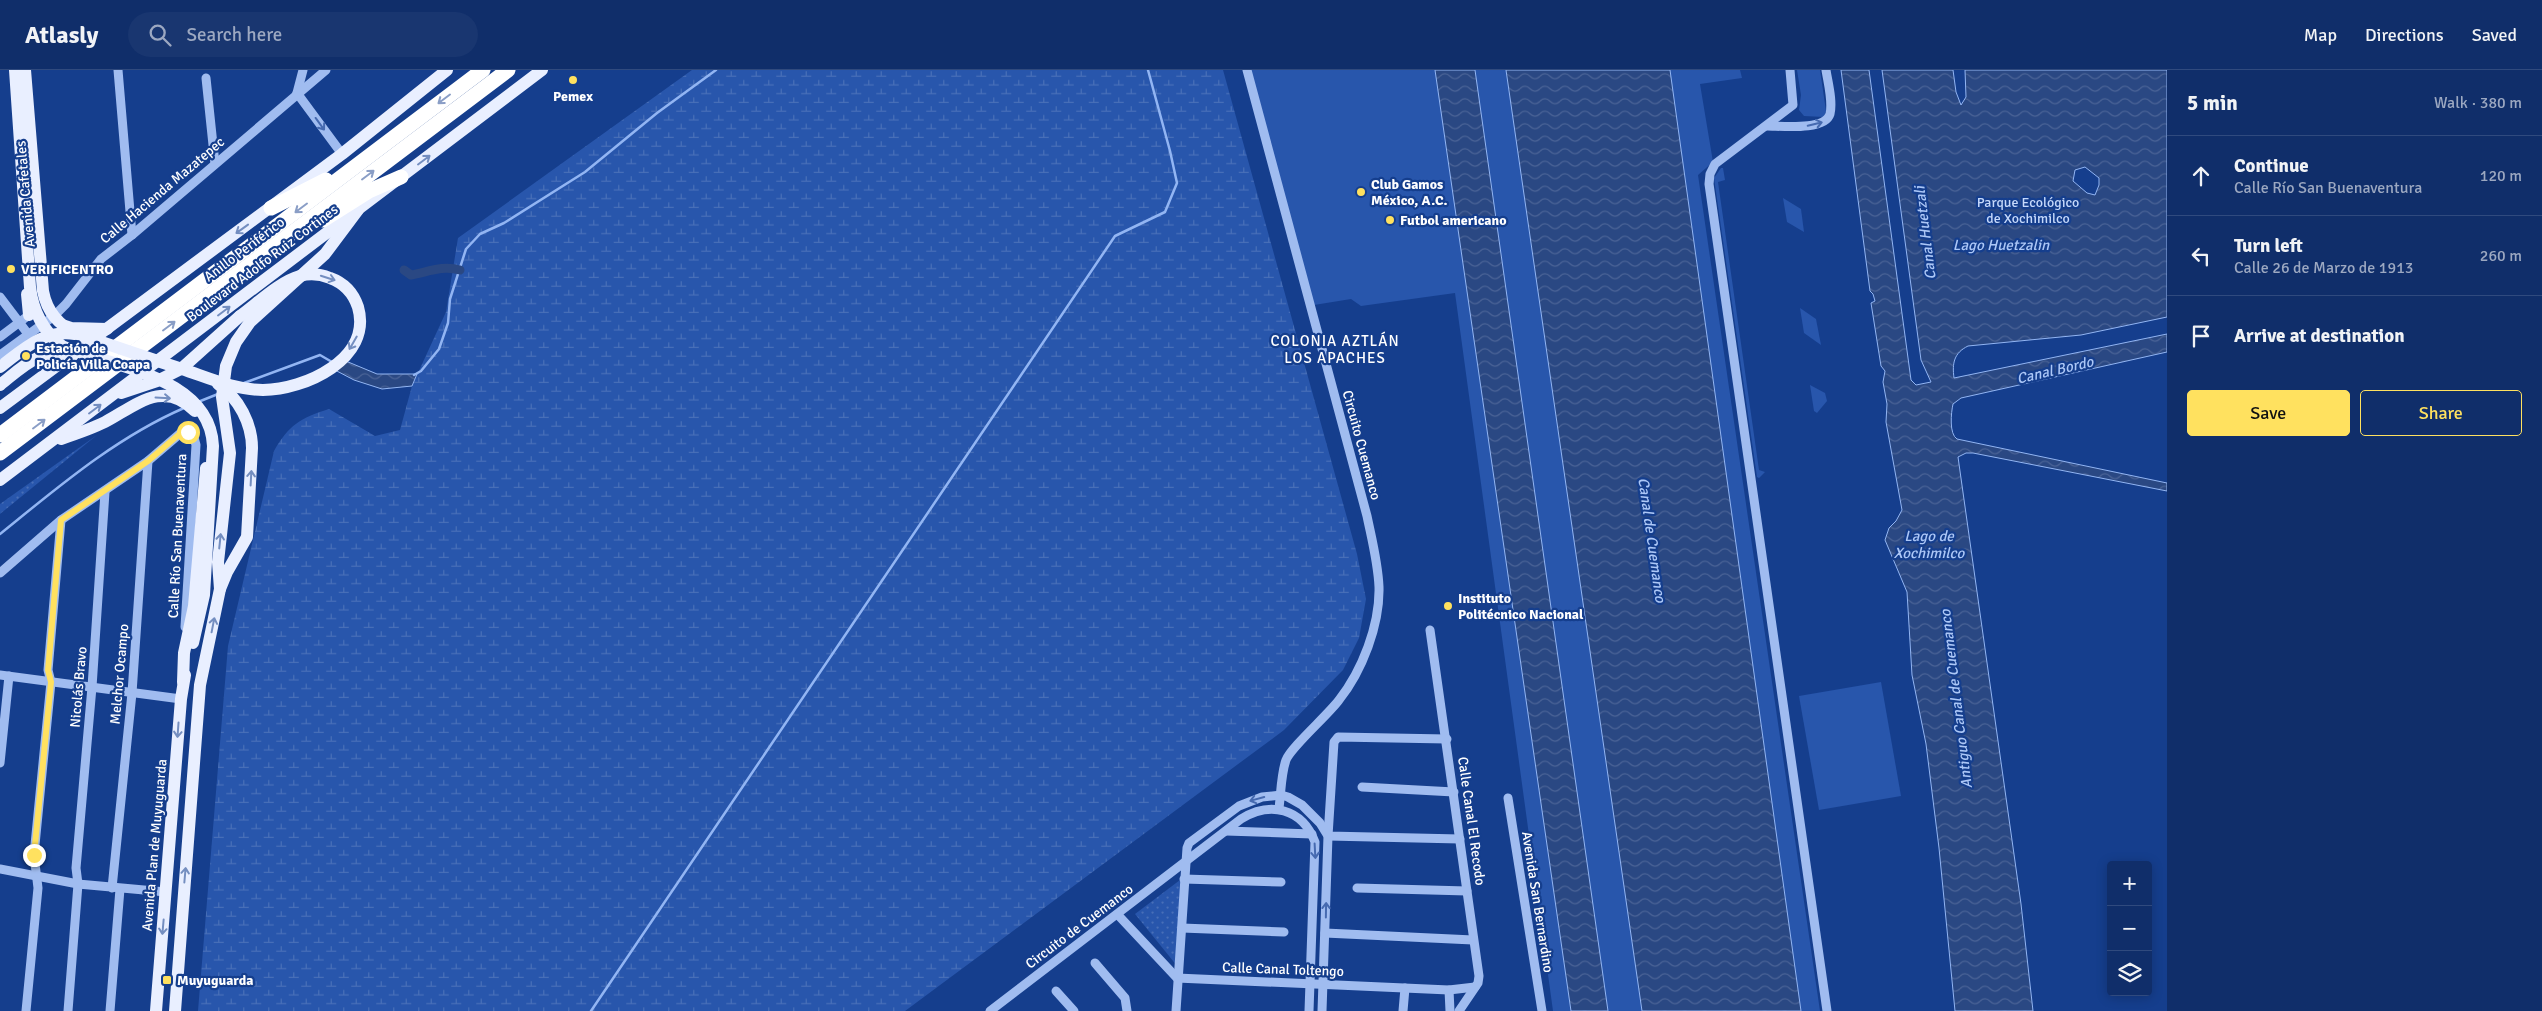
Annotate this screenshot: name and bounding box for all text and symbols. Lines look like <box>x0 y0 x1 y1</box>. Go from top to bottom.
search box <box>128 12 478 57</box>
text: Atlasly <box>25 20 98 50</box>
icon: search <box>146 21 174 49</box>
text: Search here <box>186 23 282 47</box>
text: Map <box>2304 24 2337 46</box>
text: Directions <box>2365 24 2444 46</box>
text: Saved <box>2472 24 2517 46</box>
marker: Pemex <box>567 74 579 86</box>
place label: Pemex <box>553 88 593 105</box>
text: 5 min <box>2187 90 2238 116</box>
text: Walk · 380 m <box>2434 93 2522 113</box>
one-way arrow <box>438 94 451 105</box>
one-way arrow <box>315 117 325 131</box>
one-way arrow <box>1807 119 1823 128</box>
street label: Calle Hacienda Mazatepec <box>97 133 228 247</box>
street label: Avenida Cafetales <box>12 140 39 248</box>
one-way arrow <box>417 154 430 165</box>
text: Continue <box>2234 154 2309 178</box>
icon: ahead <box>2187 162 2215 190</box>
text: 120 m <box>2480 166 2522 186</box>
one-way arrow <box>361 170 374 181</box>
place label: Club Gamos México, A.C. <box>1371 176 1447 209</box>
text: Calle Río San Buenaventura <box>2234 178 2422 198</box>
water label: Canal Huetzali <box>1910 183 1940 281</box>
marker: Club Gamos México, A.C. <box>1355 186 1367 198</box>
park label: Parque Ecológico de Xochimilco <box>1977 194 2079 227</box>
street label: Boulevard Adolfo Ruiz Cortines <box>183 201 341 326</box>
one-way arrow <box>294 202 307 213</box>
place label: Futbol americano <box>1400 212 1506 229</box>
street label: Anillo Periférico <box>201 214 288 285</box>
marker: Futbol americano <box>1384 214 1396 226</box>
one-way arrow <box>236 223 249 234</box>
text: Turn left <box>2234 234 2303 258</box>
water label: Lago Huetzalin <box>1953 236 2050 254</box>
icon: left <box>2187 242 2215 270</box>
text: 260 m <box>2480 246 2522 266</box>
text: Calle 26 de Marzo de 1913 <box>2234 258 2413 278</box>
place label: VERIFICENTRO <box>21 261 114 278</box>
marker: VERIFICENTRO <box>5 263 17 275</box>
one-way arrow <box>320 273 336 283</box>
one-way arrow <box>217 305 230 316</box>
one-way arrow <box>162 321 176 331</box>
icon: arrive <box>2187 322 2215 350</box>
text: Arrive at destination <box>2234 324 2405 348</box>
district label: COLONIA AZTLÁN LOS APACHES <box>1270 331 1400 367</box>
one-way arrow <box>347 335 357 350</box>
place label: Estación de Policía Villa Coapa <box>36 340 150 373</box>
marker: Estación de Policía Villa Coapa <box>20 350 32 362</box>
water label: Canal Bordo <box>2015 352 2096 388</box>
street label: Circuito Cuemanco <box>1339 388 1384 502</box>
button: Save <box>2187 390 2350 436</box>
button: Share <box>2360 390 2522 436</box>
one-way arrow <box>154 393 170 402</box>
one-way arrow <box>88 404 102 414</box>
one-way arrow <box>32 418 45 429</box>
route start <box>177 421 200 444</box>
street label: Calle Río San Buenaventura <box>165 453 190 619</box>
one-way arrow <box>246 470 255 486</box>
water label: Canal de Cuemanco <box>1634 476 1670 605</box>
water label: Lago de Xochimilco <box>1894 527 1966 562</box>
one-way arrow <box>215 533 225 549</box>
place label: Instituto Politécnico Nacional <box>1458 590 1584 623</box>
marker: Instituto Politécnico Nacional <box>1442 600 1454 612</box>
water label: Antiguo Canal de Cuemanco <box>1936 607 1976 789</box>
one-way arrow <box>209 617 218 633</box>
street label: Melchor Ocampo <box>107 623 132 725</box>
street label: Nicolás Bravo <box>66 646 91 728</box>
one-way arrow <box>174 722 183 738</box>
street label: Calle Canal El Recodo <box>1454 756 1489 886</box>
street label: Avenida Plan de Muyuguarda <box>138 758 170 932</box>
one-way arrow <box>1249 794 1265 804</box>
street label: Avenida San Bernardino <box>1518 830 1557 974</box>
one-way arrow <box>1311 843 1320 859</box>
route end <box>23 844 46 867</box>
map controls <box>2107 861 2152 996</box>
button: + <box>2107 861 2152 906</box>
one-way arrow <box>180 867 189 883</box>
street label: Circuito de Cuemanco <box>1022 880 1136 972</box>
one-way arrow <box>1321 902 1331 918</box>
button: − <box>2107 906 2152 951</box>
one-way arrow <box>158 919 167 935</box>
button: layers <box>2107 951 2152 996</box>
street label: Calle Canal Toltengo <box>1222 959 1344 980</box>
place label: Muyuguarda <box>177 972 254 989</box>
marker: Muyuguarda <box>161 974 173 986</box>

